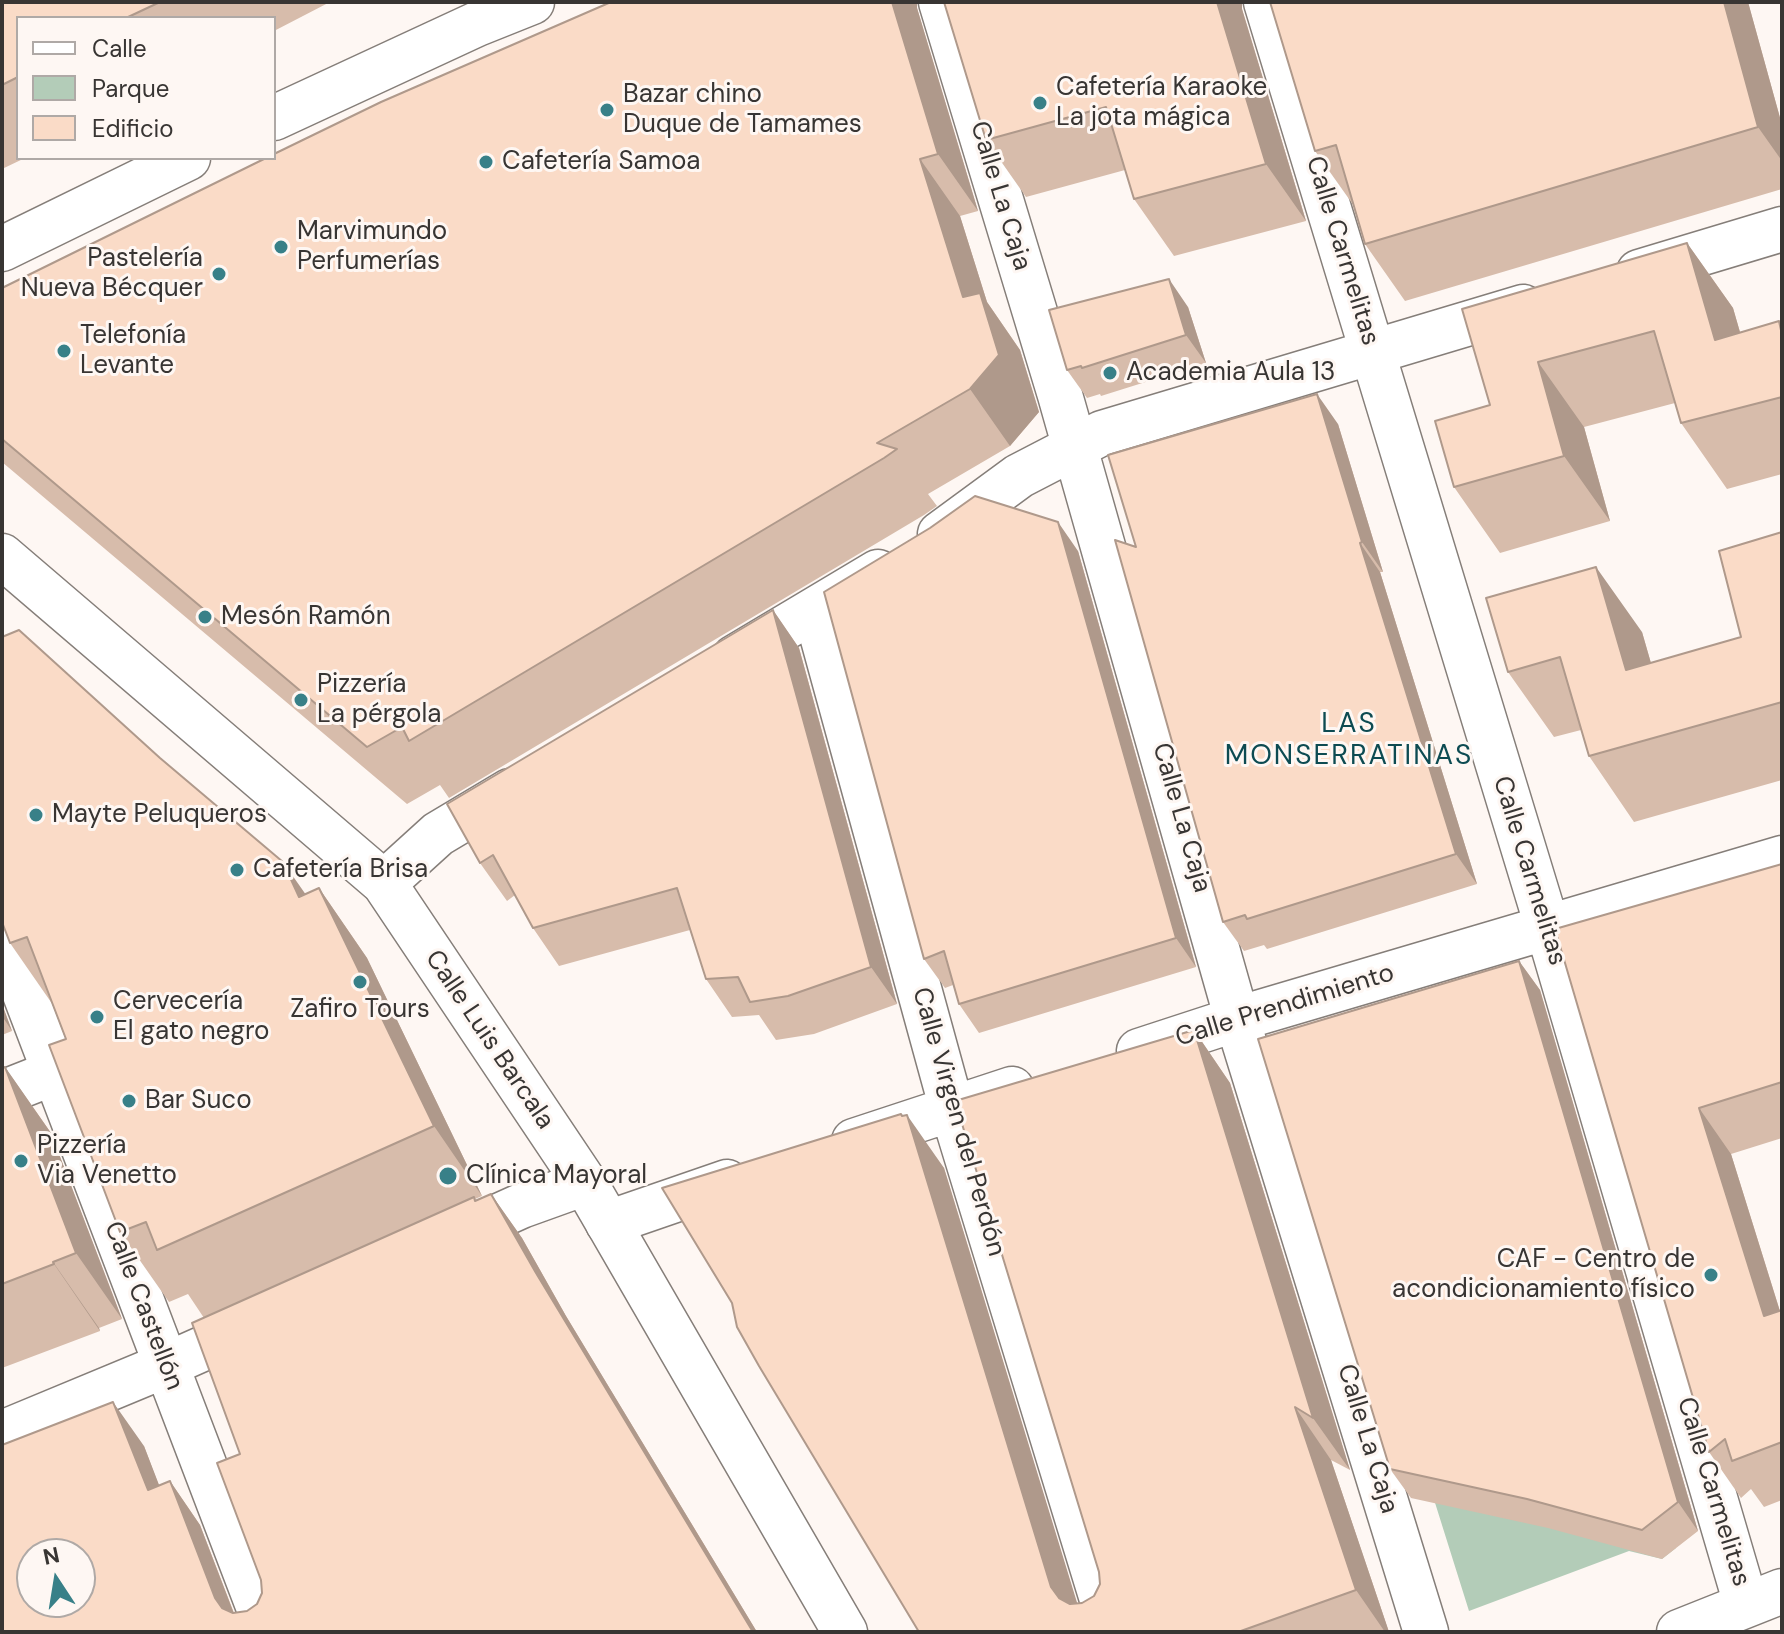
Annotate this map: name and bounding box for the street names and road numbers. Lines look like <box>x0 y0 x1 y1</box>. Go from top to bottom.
street label: Calle La Caja <box>963 118 1037 274</box>
street label: Calle Carmelitas <box>1298 153 1386 349</box>
street label: Calle La Caja <box>1145 740 1217 896</box>
street label: Calle Carmelitas <box>1485 773 1573 969</box>
street label: Calle Luis Barcala <box>418 945 560 1135</box>
street label: Calle Prendimiento <box>1172 958 1398 1054</box>
street label: Calle Virgen del Perdón <box>905 984 1011 1260</box>
street label: Calle Castellón <box>97 1217 189 1395</box>
street label: Calle La Caja <box>1330 1361 1404 1517</box>
street label: Calle Carmelitas <box>1669 1394 1757 1590</box>

